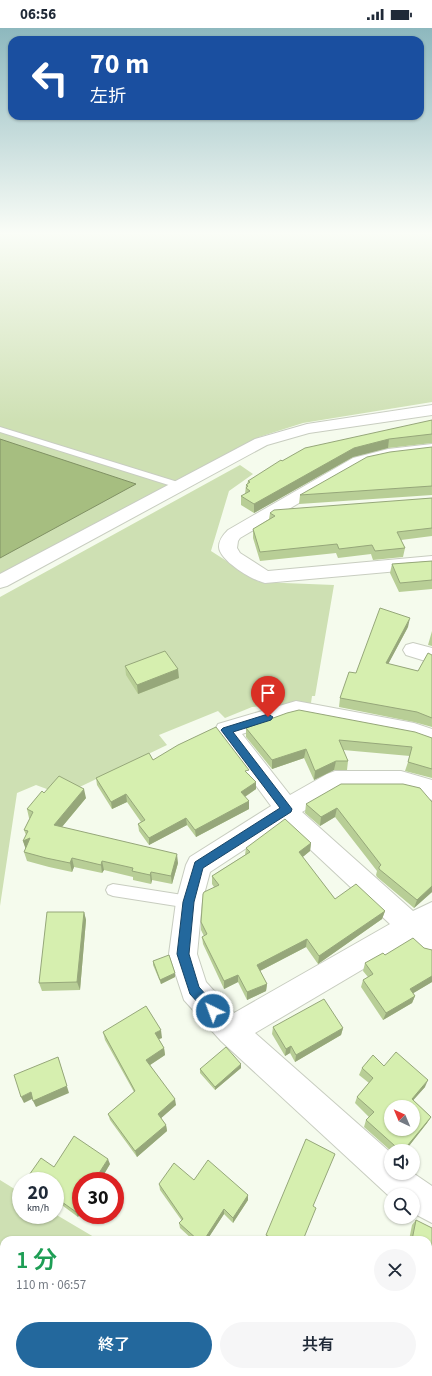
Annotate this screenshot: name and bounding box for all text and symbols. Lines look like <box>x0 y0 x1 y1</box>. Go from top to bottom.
text: 06:56 <box>20 4 56 25</box>
text: 70 m <box>90 44 149 84</box>
icon: left <box>24 52 76 104</box>
text: 左折 <box>90 84 126 109</box>
pin <box>251 676 285 717</box>
icon: arrive <box>257 682 279 704</box>
position arrow <box>192 990 234 1032</box>
north arrow <box>384 1100 420 1136</box>
map controls <box>384 1100 420 1224</box>
button: sound <box>384 1144 420 1180</box>
speed limit sign: 30 <box>72 1172 124 1224</box>
text: 20 <box>27 1179 49 1207</box>
button: search <box>384 1188 420 1224</box>
text: km/h <box>27 1201 49 1215</box>
text: 1 分 <box>16 1243 57 1278</box>
button: close <box>374 1249 416 1291</box>
text: 110 m · 06:57 <box>16 1276 86 1294</box>
button: 終了 <box>16 1322 212 1368</box>
button: 共有 <box>220 1322 416 1368</box>

